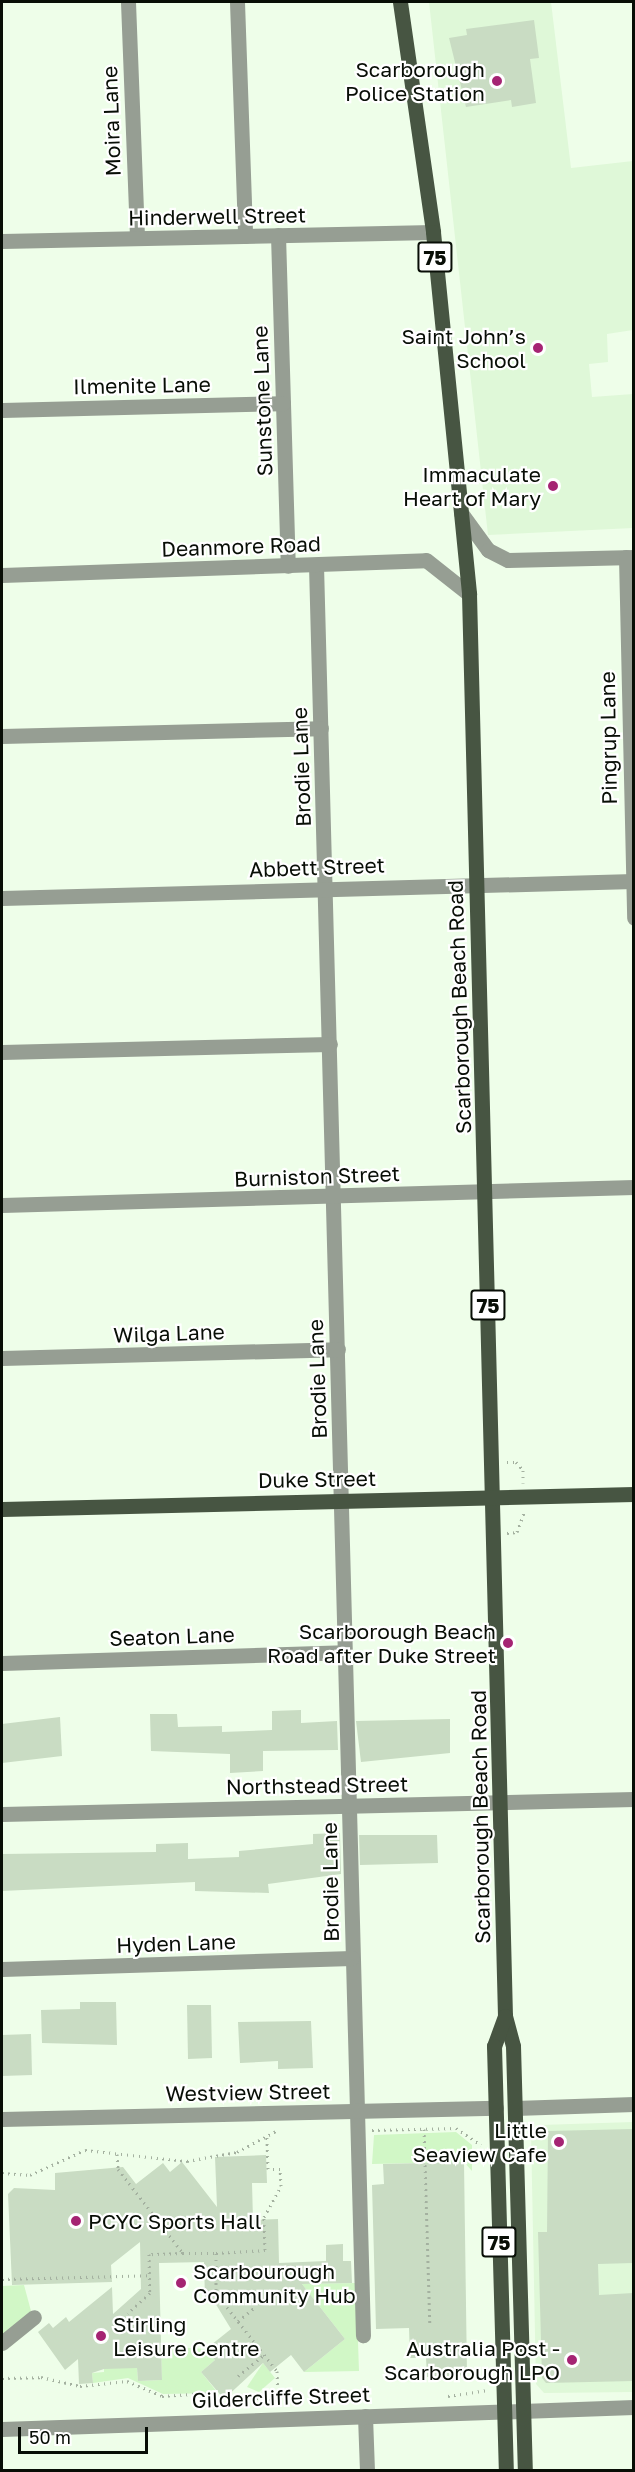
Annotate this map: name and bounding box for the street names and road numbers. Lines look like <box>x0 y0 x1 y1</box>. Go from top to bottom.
street label: Moira Lane <box>96 65 126 177</box>
street label: Hinderwell Street <box>128 202 306 230</box>
road number: 75 <box>417 240 453 274</box>
street label: Sunstone Lane <box>247 325 277 477</box>
street label: Ilmenite Lane <box>73 371 211 399</box>
street label: Deanmore Road <box>161 531 321 561</box>
street label: Pingrup Lane <box>594 671 622 805</box>
street label: Brodie Lane <box>286 707 316 827</box>
street label: Abbett Street <box>249 852 385 882</box>
street label: Scarborough Beach Road <box>442 880 476 1134</box>
street label: Burniston Street <box>234 1161 400 1191</box>
road number: 75 <box>470 1288 506 1322</box>
street label: Wilga Lane <box>113 1318 225 1348</box>
street label: Brodie Lane <box>302 1319 332 1439</box>
street label: Duke Street <box>258 1465 376 1493</box>
street label: Seaton Lane <box>109 1621 235 1651</box>
street label: Scarborough Beach Road <box>465 1690 495 1944</box>
street label: Northstead Street <box>226 1771 408 1799</box>
street label: Brodie Lane <box>316 1822 344 1942</box>
street label: Hyden Lane <box>116 1928 236 1958</box>
street label: Westview Street <box>165 2078 331 2106</box>
road number: 75 <box>481 2225 517 2259</box>
street label: Gildercliffe Street <box>191 2381 371 2413</box>

